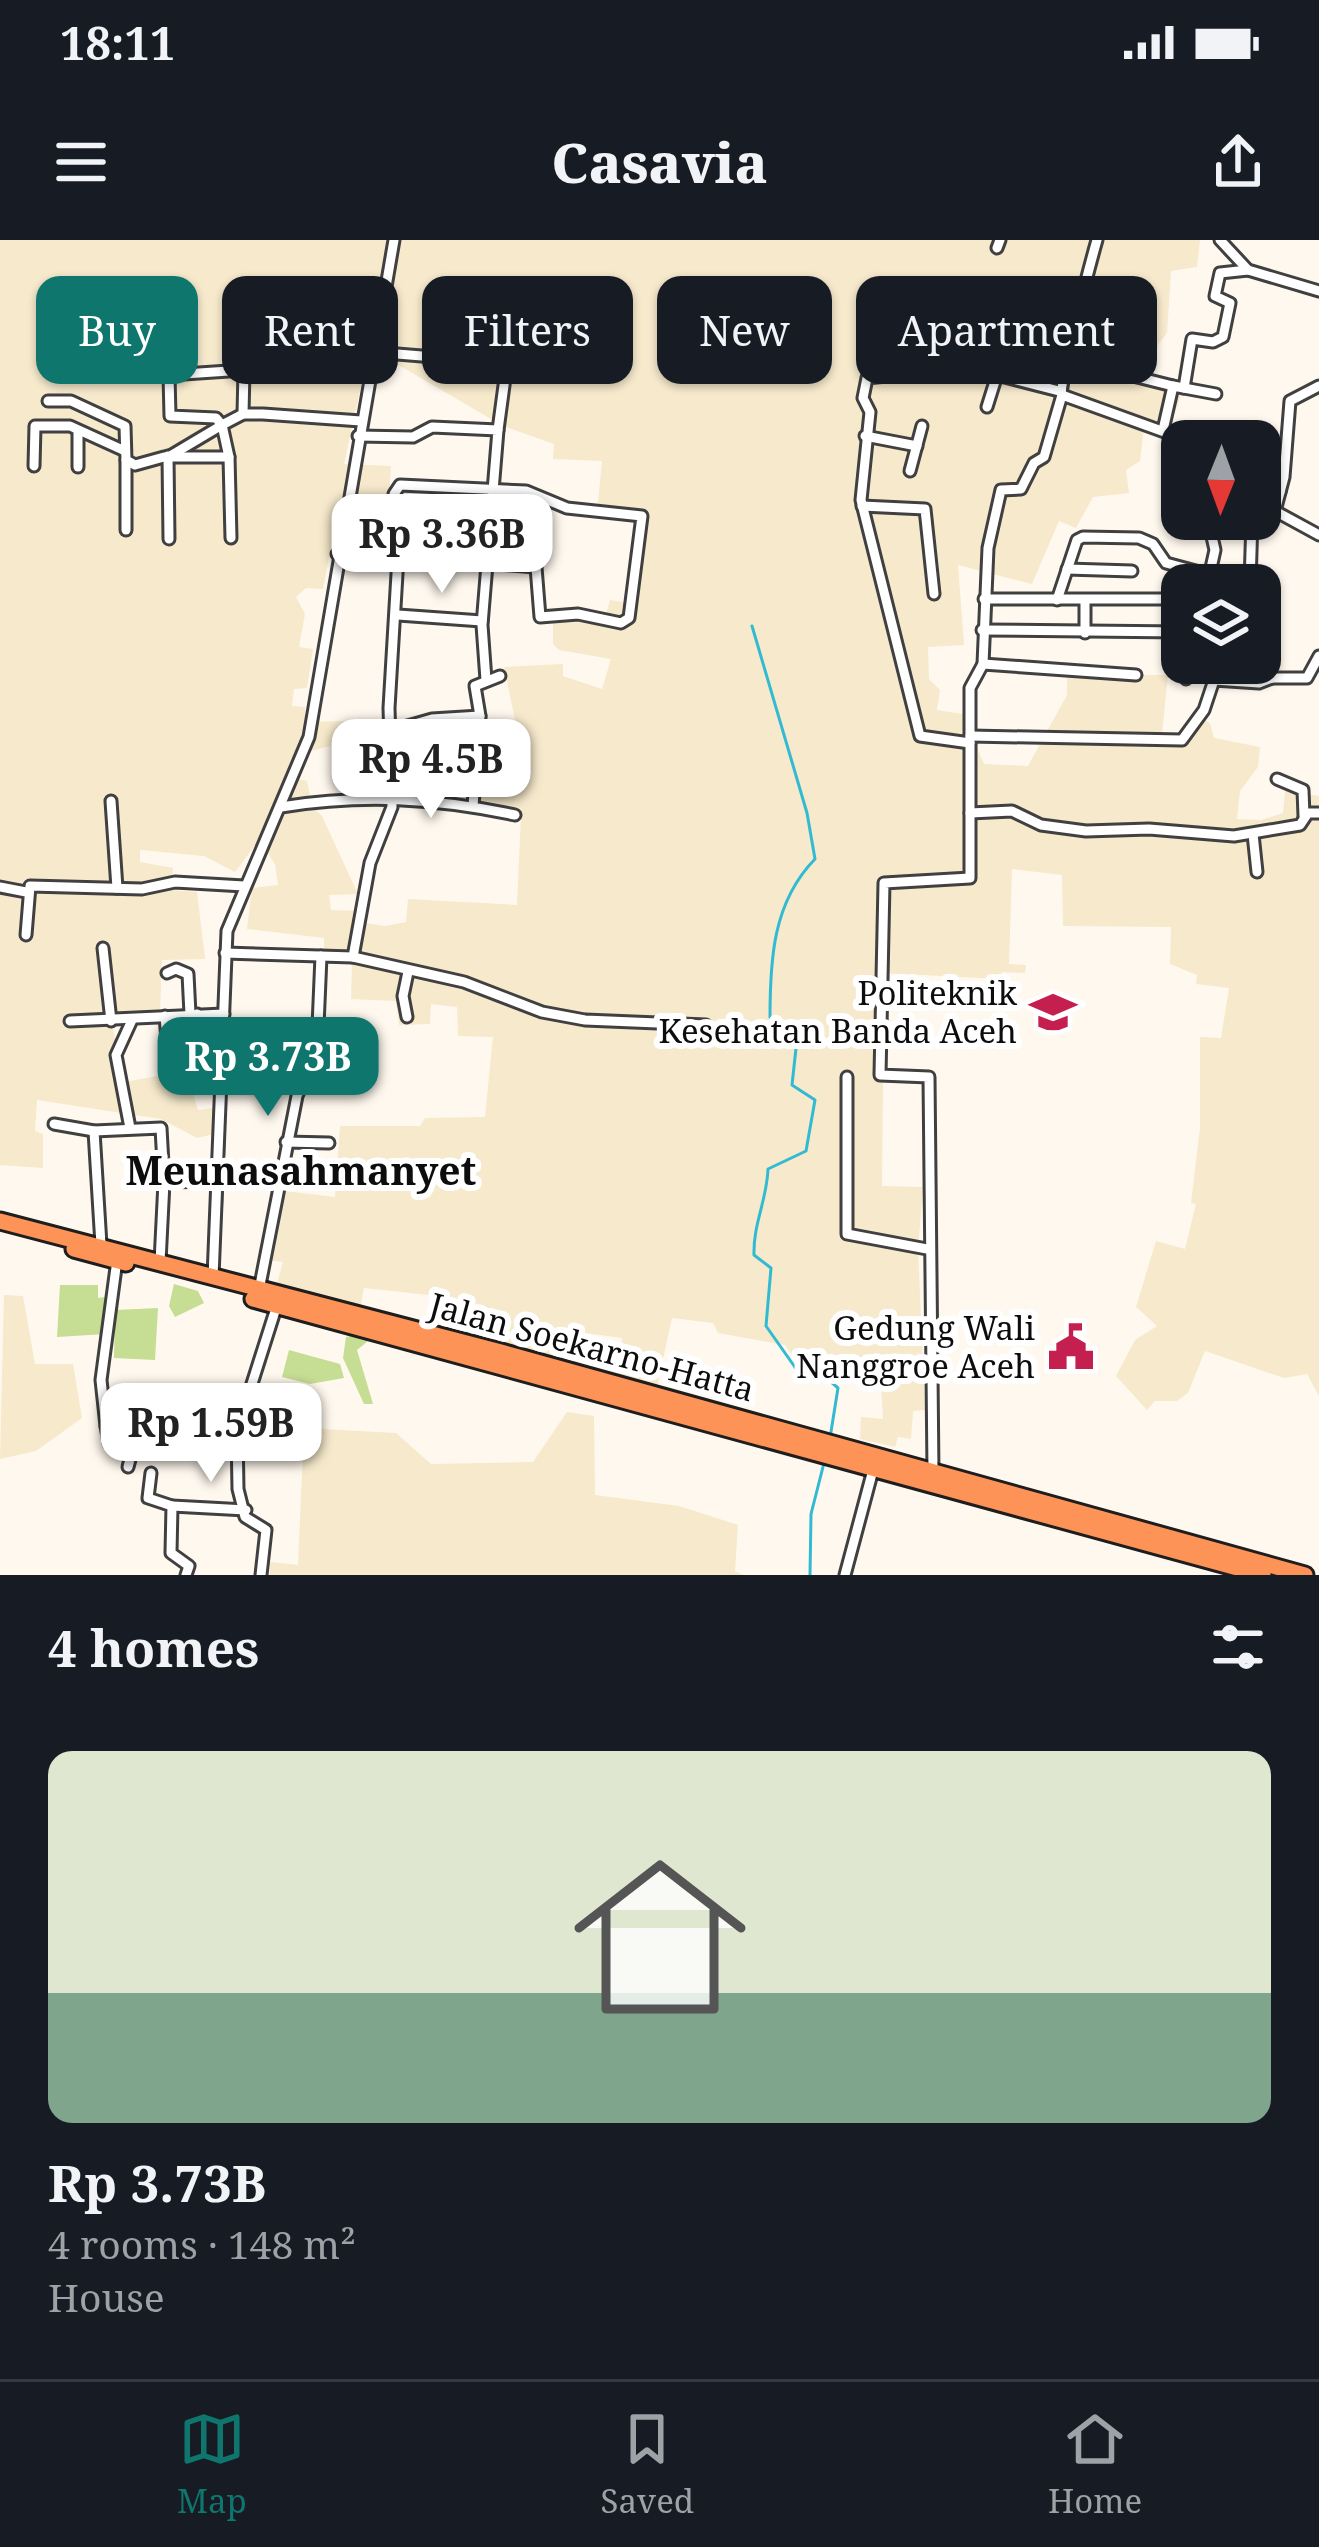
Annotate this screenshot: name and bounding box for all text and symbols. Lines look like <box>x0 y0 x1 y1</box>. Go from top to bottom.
text: 18:11 <box>60 12 175 73</box>
text: Casavia <box>551 125 768 199</box>
icon: menu <box>48 129 114 195</box>
icon: share <box>1205 129 1271 195</box>
chip: Buy <box>36 276 198 384</box>
chip: Rent <box>222 276 398 384</box>
chip: Filters <box>422 276 633 384</box>
chip: New <box>657 276 832 384</box>
chip: Apartment <box>856 276 1157 384</box>
north arrow <box>1161 420 1281 540</box>
map controls <box>1161 420 1281 684</box>
pin: Rp 3.36B <box>318 494 566 596</box>
text: Rp 3.36B <box>359 506 525 559</box>
button: layers <box>1161 564 1281 684</box>
pin: Rp 4.5B <box>320 719 542 821</box>
text: Rp 4.5B <box>359 731 503 784</box>
place label: Politeknik Kesehatan Banda Aceh <box>658 970 1018 1053</box>
school or university icon: Politeknik Kesehatan Banda Aceh <box>1028 987 1078 1037</box>
pin: Rp 3.73B <box>144 1017 392 1119</box>
text: Rp 3.73B <box>185 1029 351 1082</box>
district label: Meunasahmanyet <box>126 1143 477 1196</box>
street label: Jalan Soekarno-Hatta <box>424 1281 759 1412</box>
place label: Gedung Wali Nanggroe Aceh <box>796 1305 1035 1388</box>
public building icon: Gedung Wali Nanggroe Aceh <box>1046 1322 1096 1372</box>
pin: Rp 1.59B <box>87 1383 335 1485</box>
text: Rp 1.59B <box>128 1395 294 1448</box>
text: 4 homes <box>48 1612 259 1682</box>
icon: filters <box>1205 1614 1271 1680</box>
icon: home <box>552 1829 768 2045</box>
text: Rp 3.73B <box>48 2147 266 2217</box>
text: 4 rooms · 148 m² <box>48 2217 356 2270</box>
text: House <box>48 2270 165 2323</box>
tab: Map <box>177 2406 247 2523</box>
tab: Saved <box>601 2406 694 2523</box>
tab: Home <box>1048 2406 1142 2523</box>

